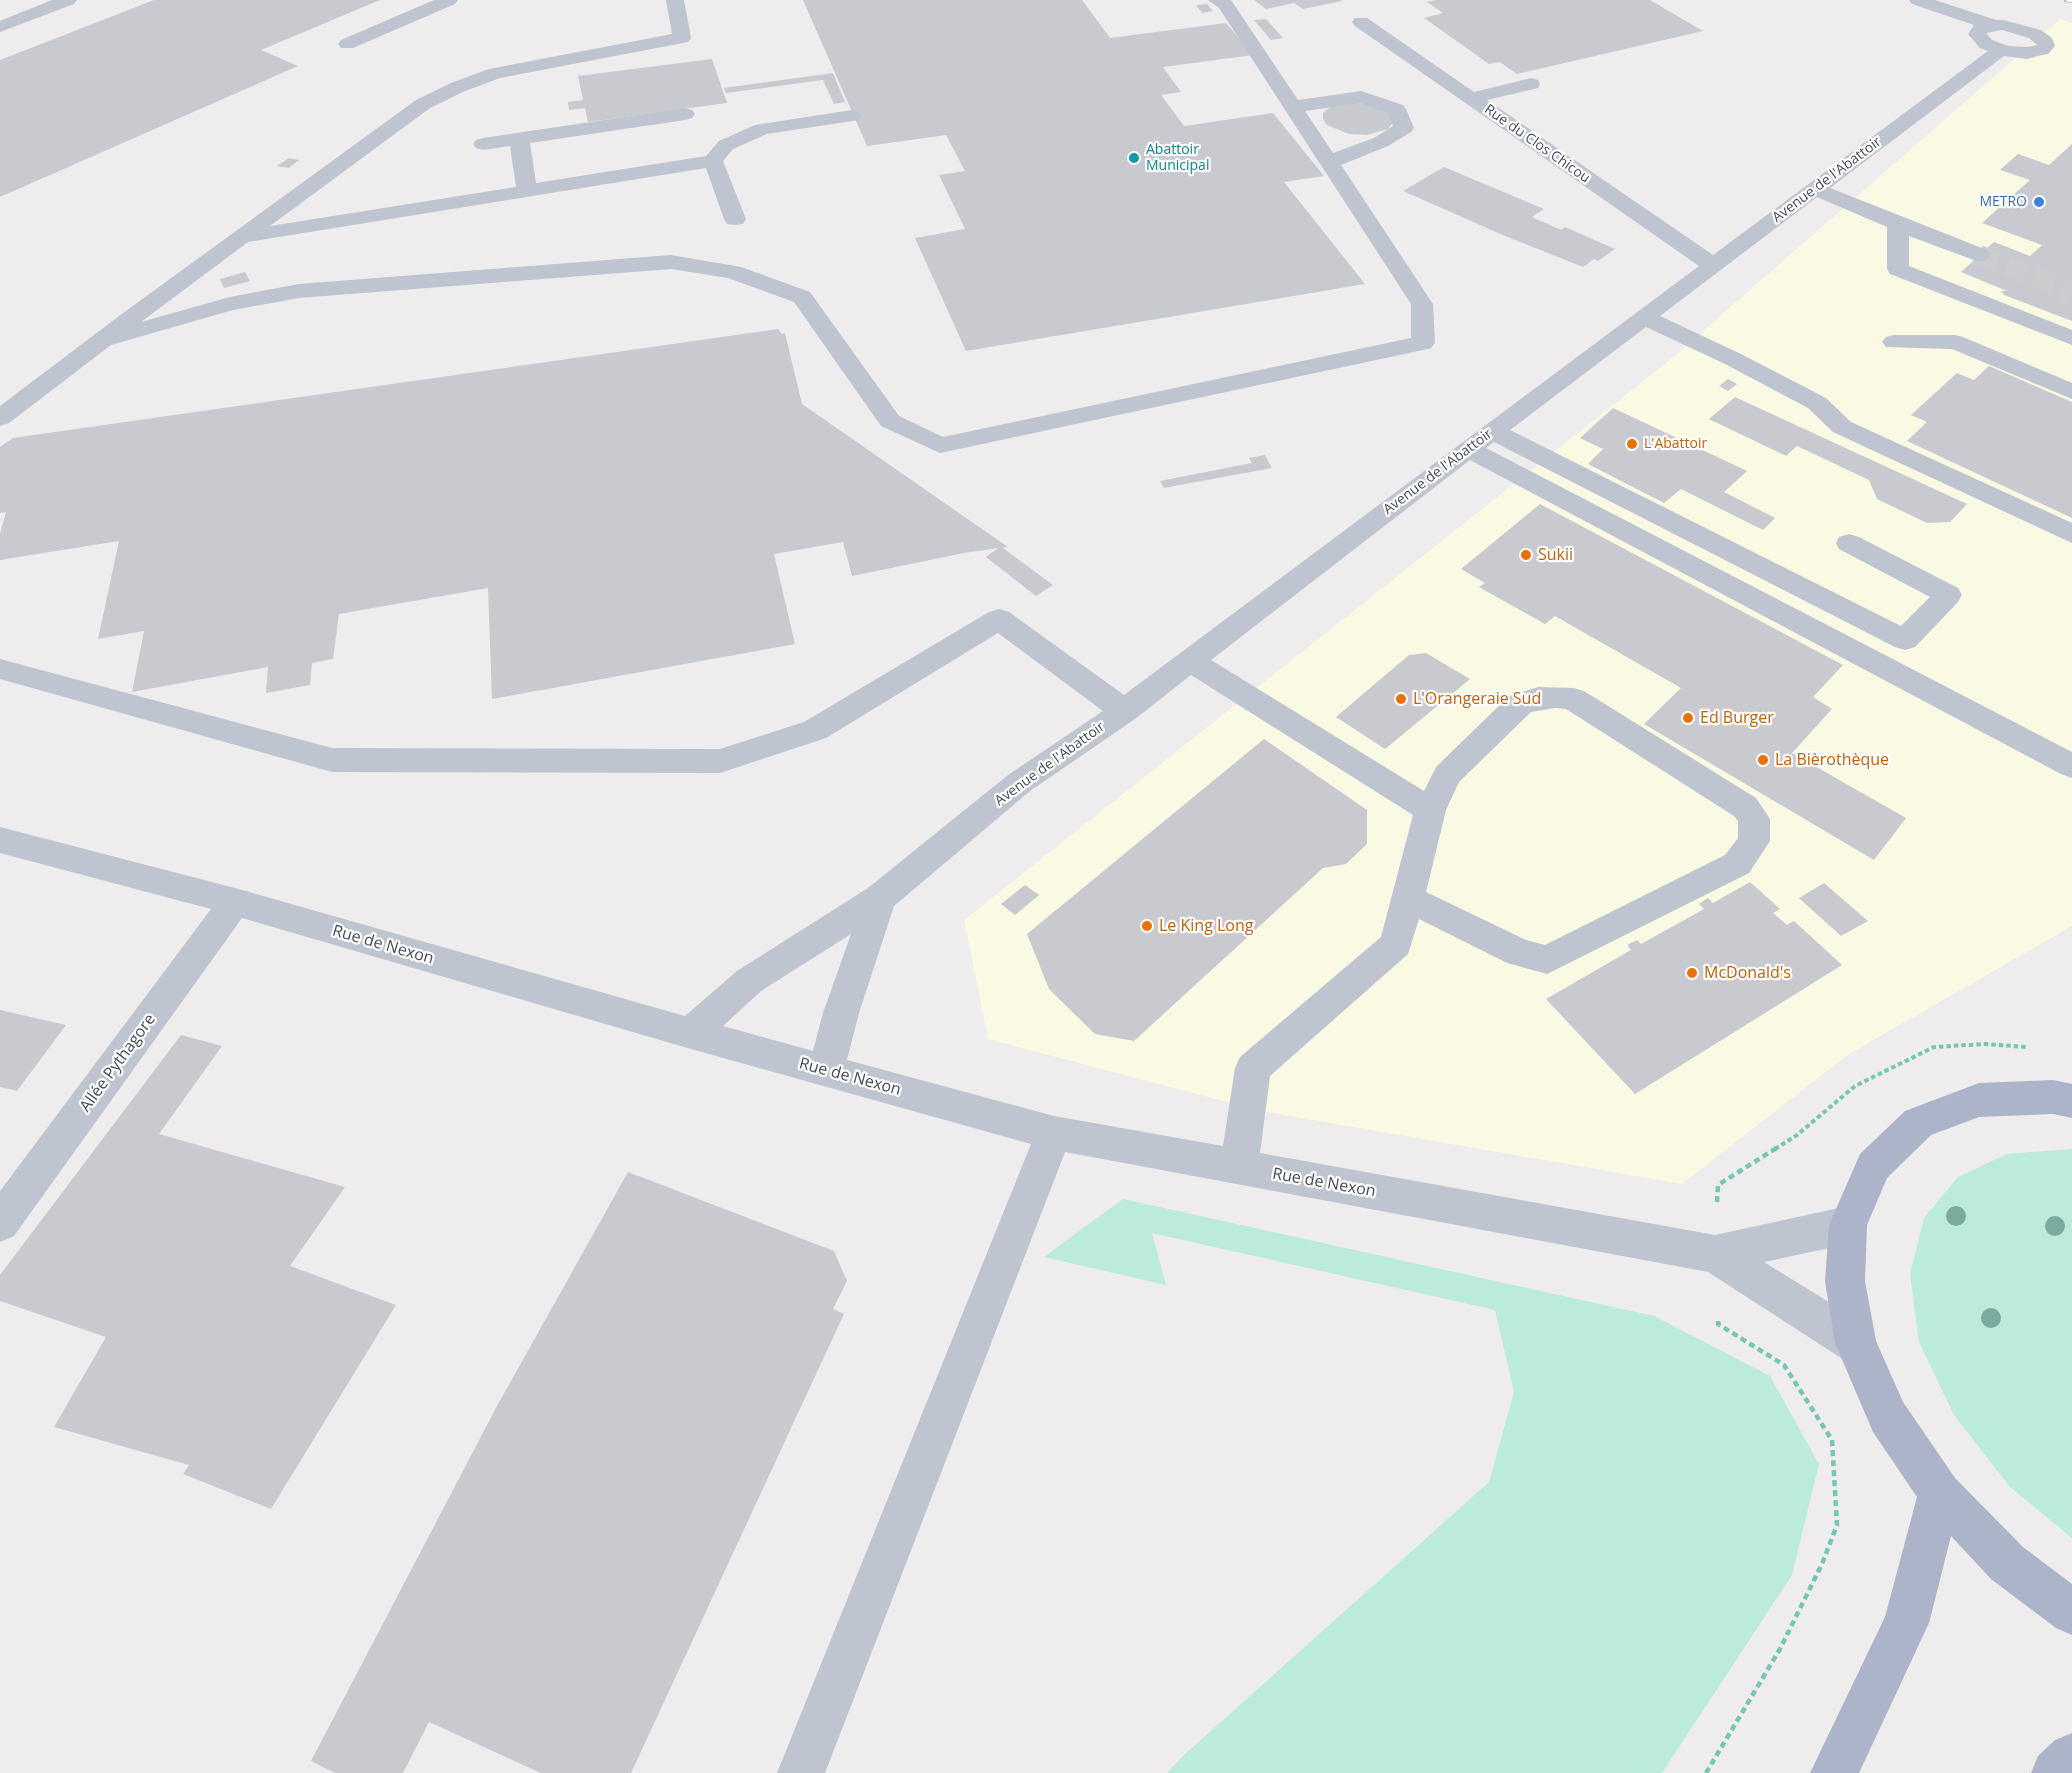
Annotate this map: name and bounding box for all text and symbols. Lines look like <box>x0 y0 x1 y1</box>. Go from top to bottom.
street label: Rue du Clos Chicou <box>1481 101 1593 187</box>
street label: Avenue de l'Abattoir <box>1769 134 1885 226</box>
place label: Abattoir Municipal <box>1146 142 1209 174</box>
marker: Abattoir Municipal <box>1127 151 1141 165</box>
place label: METRO <box>1979 194 2027 210</box>
marker: METRO <box>2032 195 2046 209</box>
street label: Avenue de l'Abattoir <box>1380 426 1496 518</box>
place label: L'Abattoir <box>1644 436 1707 452</box>
marker: L'Abattoir <box>1625 437 1639 451</box>
place label: Sukii <box>1538 545 1573 565</box>
marker: Sukii <box>1519 548 1533 562</box>
place label: L'Orangeraie Sud <box>1413 689 1541 709</box>
marker: L'Orangeraie Sud <box>1394 692 1408 706</box>
place label: Ed Burger <box>1700 708 1774 728</box>
marker: Ed Burger <box>1681 711 1695 725</box>
street label: Avenue de l'Abattoir <box>992 718 1108 810</box>
place label: La Bièrothèque <box>1775 750 1889 770</box>
marker: La Bièrothèque <box>1756 753 1770 767</box>
place label: Le King Long <box>1159 916 1253 936</box>
marker: Le King Long <box>1140 919 1154 933</box>
street label: Rue de Nexon <box>330 921 436 969</box>
place label: McDonald's <box>1704 963 1791 983</box>
marker: McDonald's <box>1685 966 1699 980</box>
street label: Allée Pythagore <box>76 1010 160 1116</box>
street label: Rue de Nexon <box>797 1054 903 1100</box>
street label: Rue de Nexon <box>1271 1164 1377 1202</box>

